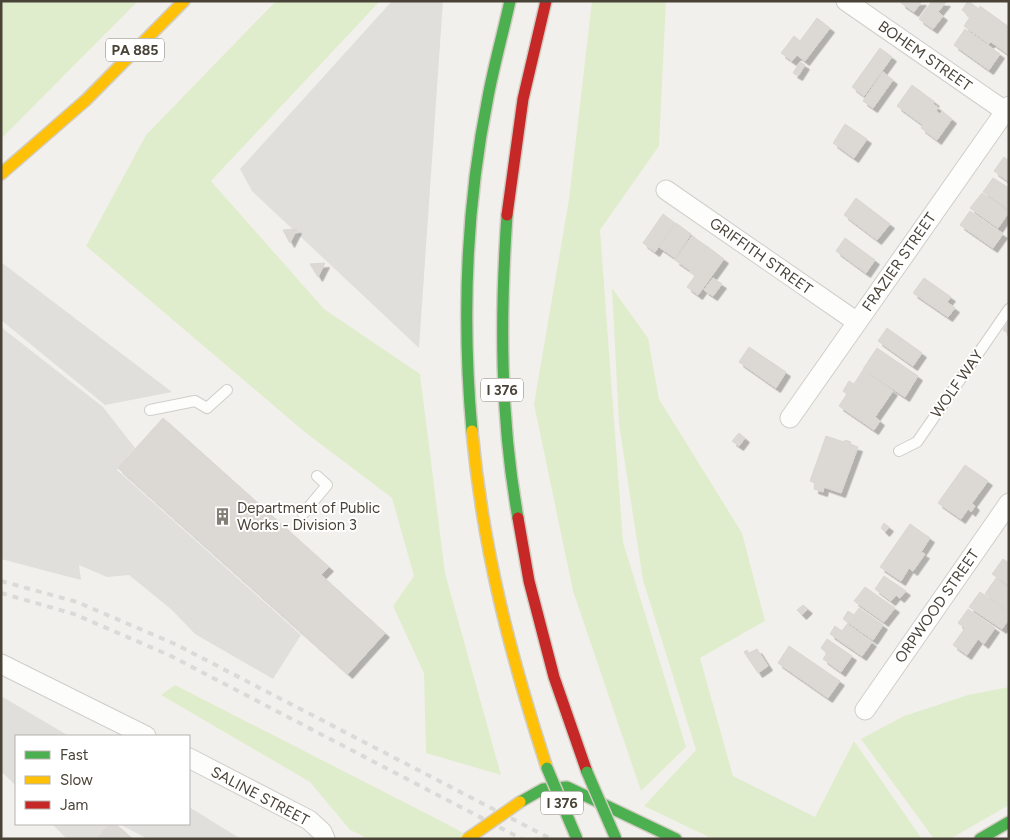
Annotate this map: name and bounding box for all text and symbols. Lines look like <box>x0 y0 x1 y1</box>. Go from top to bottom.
street label: BOHEM STREET <box>875 17 976 95</box>
road number: PA 885 <box>106 38 164 62</box>
street label: FRAZIER STREET <box>858 209 940 315</box>
street label: GRIFFITH STREET <box>706 214 816 299</box>
street label: WOLF WAY <box>927 347 987 421</box>
road number: I 376 <box>481 378 523 402</box>
place label: Department of Public Works - Division 3 <box>237 499 380 534</box>
building icon: Department of Public Works - Division 3 <box>213 507 233 527</box>
street label: ORPWOOD STREET <box>891 545 983 666</box>
legend <box>15 735 190 825</box>
text: Fast <box>60 746 89 764</box>
street label: SALINE STREET <box>208 763 313 830</box>
text: Slow <box>60 771 93 789</box>
road number: I 376 <box>541 791 583 814</box>
text: Jam <box>60 796 88 814</box>

